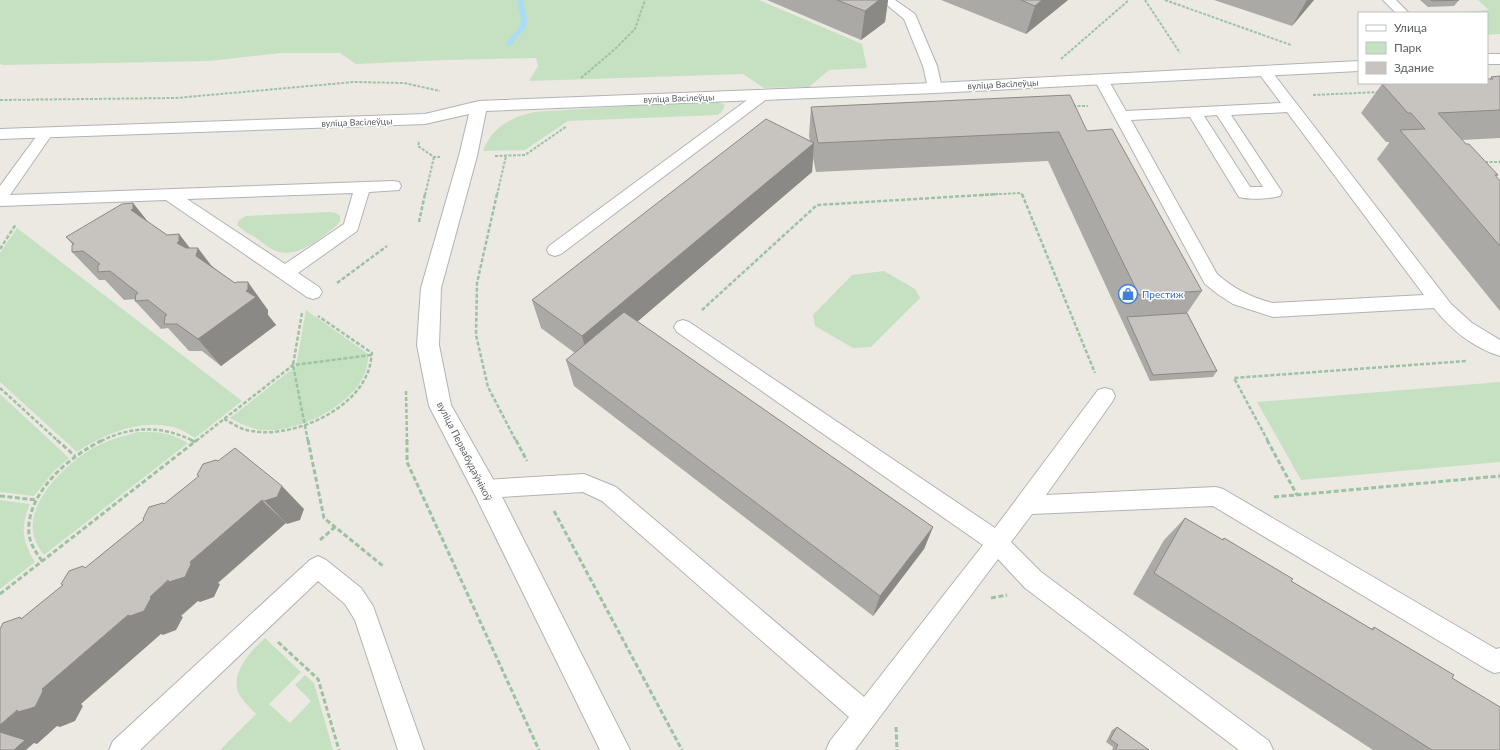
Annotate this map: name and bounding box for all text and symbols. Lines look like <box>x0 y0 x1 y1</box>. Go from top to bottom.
legend <box>1358 12 1488 84</box>
text: Улица <box>1394 20 1427 35</box>
text: Парк <box>1394 40 1422 55</box>
text: Здание <box>1394 60 1434 75</box>
street label: вуліца Васілеўцы <box>967 77 1039 91</box>
street label: вуліца Васілеўцы <box>643 91 715 105</box>
street label: вуліца Васілеўцы <box>321 115 393 129</box>
shop icon: Престиж <box>1117 283 1139 305</box>
place label: Престиж <box>1142 288 1184 300</box>
street label: вуліца Первабудаўнікоў <box>435 399 496 503</box>

